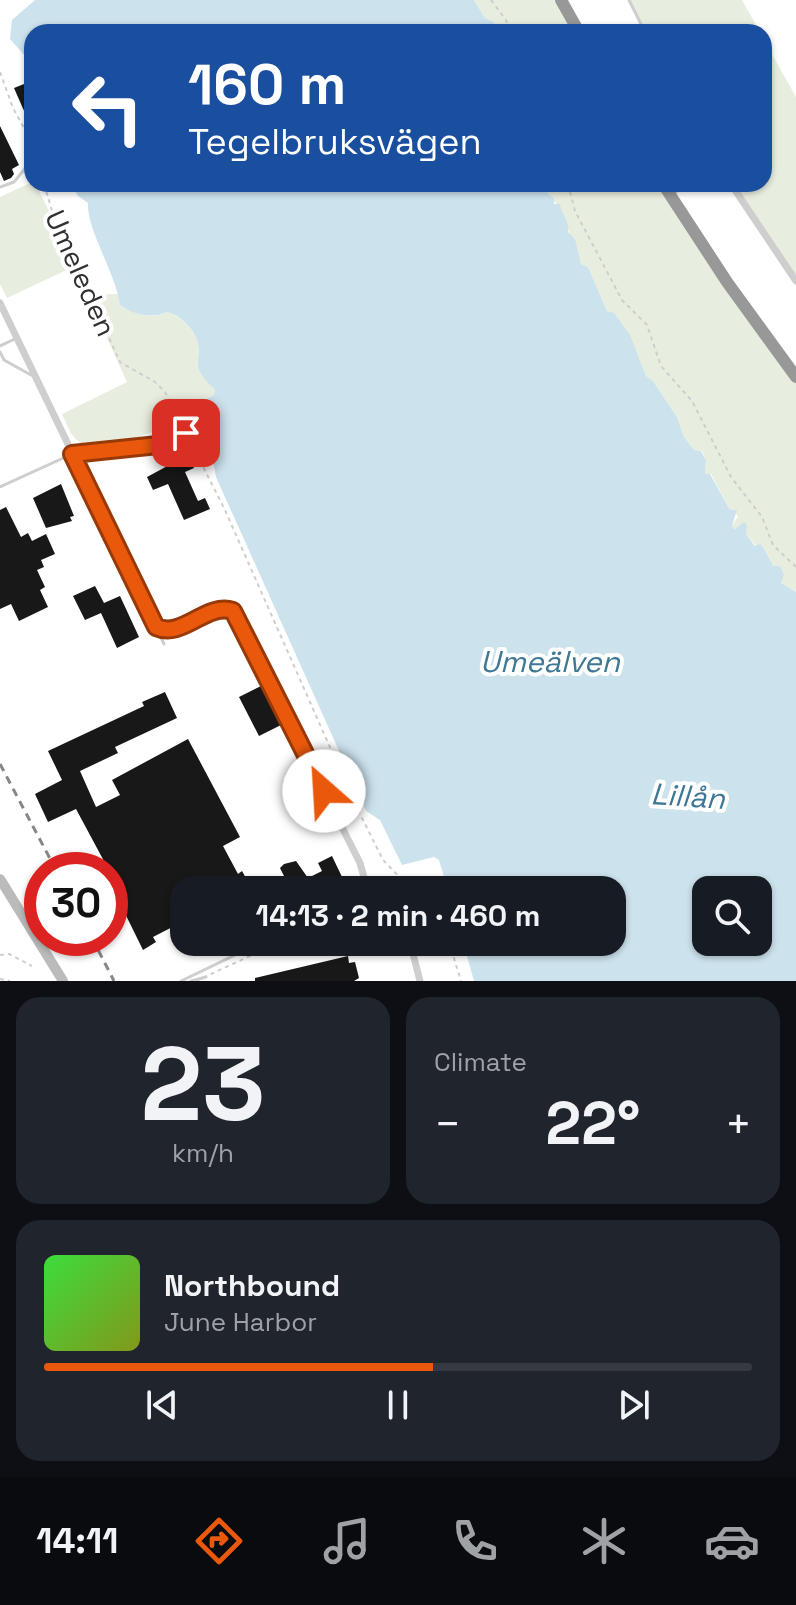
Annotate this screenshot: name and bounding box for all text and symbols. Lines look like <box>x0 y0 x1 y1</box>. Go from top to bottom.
text: 160 m <box>188 49 346 120</box>
icon: left <box>56 56 160 160</box>
text: Tegelbruksvägen <box>188 119 482 165</box>
street label: Umeleden <box>37 204 125 342</box>
pin <box>152 399 220 467</box>
icon: arrive <box>164 411 208 455</box>
water label: Umeälven <box>480 642 621 681</box>
position arrow <box>282 749 366 833</box>
water label: Lillån <box>650 774 727 818</box>
speed limit sign: 30 <box>24 852 128 956</box>
map controls <box>692 876 772 956</box>
button: search <box>692 876 772 956</box>
text: 14:13 · 2 min · 460 m <box>256 896 540 935</box>
text: 23 <box>140 1018 266 1150</box>
text: Climate <box>434 1045 527 1079</box>
text: 22° <box>546 1085 640 1162</box>
text: − <box>434 1096 461 1152</box>
text: + <box>725 1096 752 1152</box>
text: km/h <box>172 1136 234 1170</box>
text: Northbound <box>164 1266 340 1305</box>
text: June Harbor <box>164 1305 317 1339</box>
icon: previous <box>140 1383 184 1427</box>
icon: pause <box>376 1383 420 1427</box>
icon: next <box>612 1383 656 1427</box>
icon: directions <box>191 1513 247 1569</box>
icon: music <box>319 1513 375 1569</box>
icon: phone <box>447 1513 503 1569</box>
icon: climate <box>576 1513 632 1569</box>
icon: car <box>704 1513 760 1569</box>
text: 14:11 <box>36 1518 119 1564</box>

